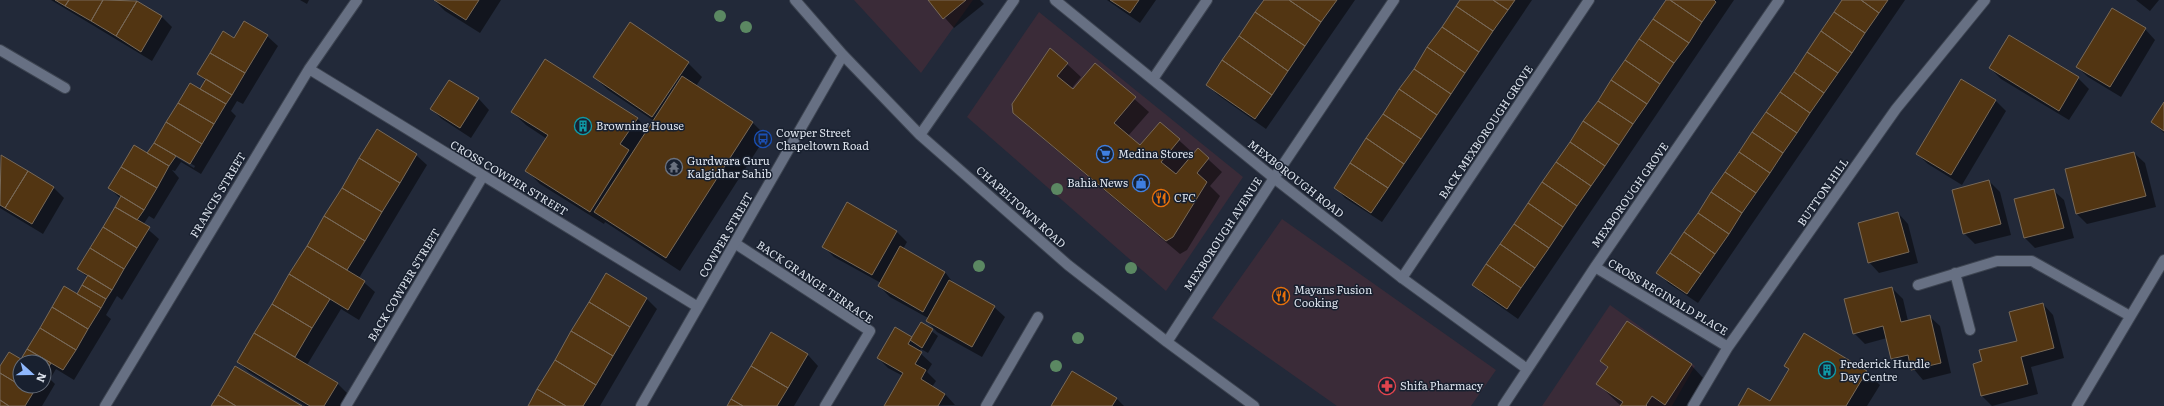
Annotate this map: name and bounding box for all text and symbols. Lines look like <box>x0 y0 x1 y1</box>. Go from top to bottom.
street label: BACK MEXBOROUGH GROVE <box>1434 61 1536 201</box>
building icon: Browning House <box>573 116 593 136</box>
place label: Browning House <box>596 117 684 133</box>
place label: Cowper Street Chapeltown Road <box>776 124 869 153</box>
bus stop icon: Cowper Street Chapeltown Road <box>753 129 773 149</box>
street label: CROSS COWPER STREET <box>448 136 571 219</box>
street label: MEXBOROUGH ROAD <box>1245 136 1348 221</box>
street label: MEXBOROUGH GROVE <box>1587 139 1672 250</box>
supermarket icon: Medina Stores <box>1095 144 1115 164</box>
place label: Medina Stores <box>1118 145 1193 161</box>
street label: FRANCIS STREET <box>185 149 249 240</box>
place label: Gurdwara Guru Kalgidhar Sahib <box>687 152 772 181</box>
street label: BUTTON HILL <box>1793 154 1852 229</box>
temple icon: Gurdwara Guru Kalgidhar Sahib <box>664 157 684 177</box>
street label: CHAPELTOWN ROAD <box>973 162 1070 251</box>
shop icon: Bahia News <box>1131 173 1151 193</box>
street label: MEXBOROUGH AVENUE <box>1179 173 1265 294</box>
place label: Bahia News <box>1067 174 1128 190</box>
restaurant icon: CFC <box>1151 188 1171 208</box>
street label: COWPER STREET <box>694 189 756 280</box>
place label: CFC <box>1174 189 1196 205</box>
street label: BACK COWPER STREET <box>363 225 443 344</box>
street label: BACK GRANGE TERRACE <box>754 236 877 326</box>
street label: CROSS REGINALD PLACE <box>1606 254 1731 338</box>
place label: Mayans Fusion Cooking <box>1294 281 1372 310</box>
restaurant icon: Mayans Fusion Cooking <box>1271 286 1291 306</box>
north arrow <box>12 354 52 394</box>
place label: Frederick Hurdle Day Centre <box>1840 355 1930 384</box>
building icon: Frederick Hurdle Day Centre <box>1817 360 1837 380</box>
text: N <box>33 371 51 385</box>
pharmacy icon: Shifa Pharmacy <box>1377 376 1397 396</box>
place label: Shifa Pharmacy <box>1400 377 1484 393</box>

